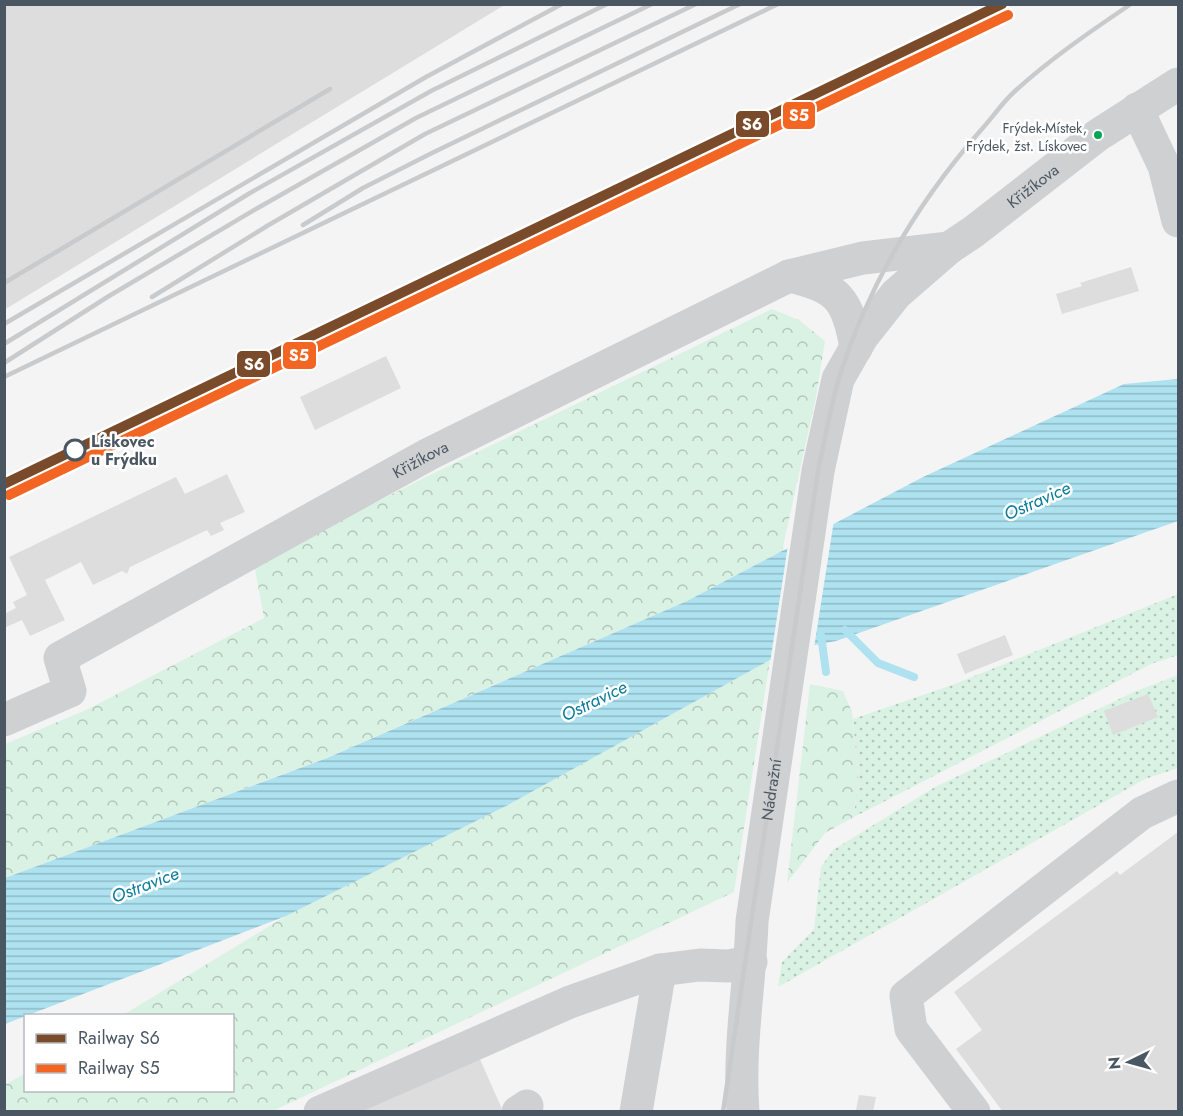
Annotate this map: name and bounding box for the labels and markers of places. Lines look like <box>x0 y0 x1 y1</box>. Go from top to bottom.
place label: Frýdek-Místek, Frýdek, žst. Lískovec <box>966 118 1087 156</box>
marker: Frýdek-Místek, Frýdek, žst. Lískovec <box>1092 129 1104 141</box>
place label: Lískovec u Frýdku <box>91 430 157 471</box>
marker: Lískovec u Frýdku <box>64 439 86 461</box>

